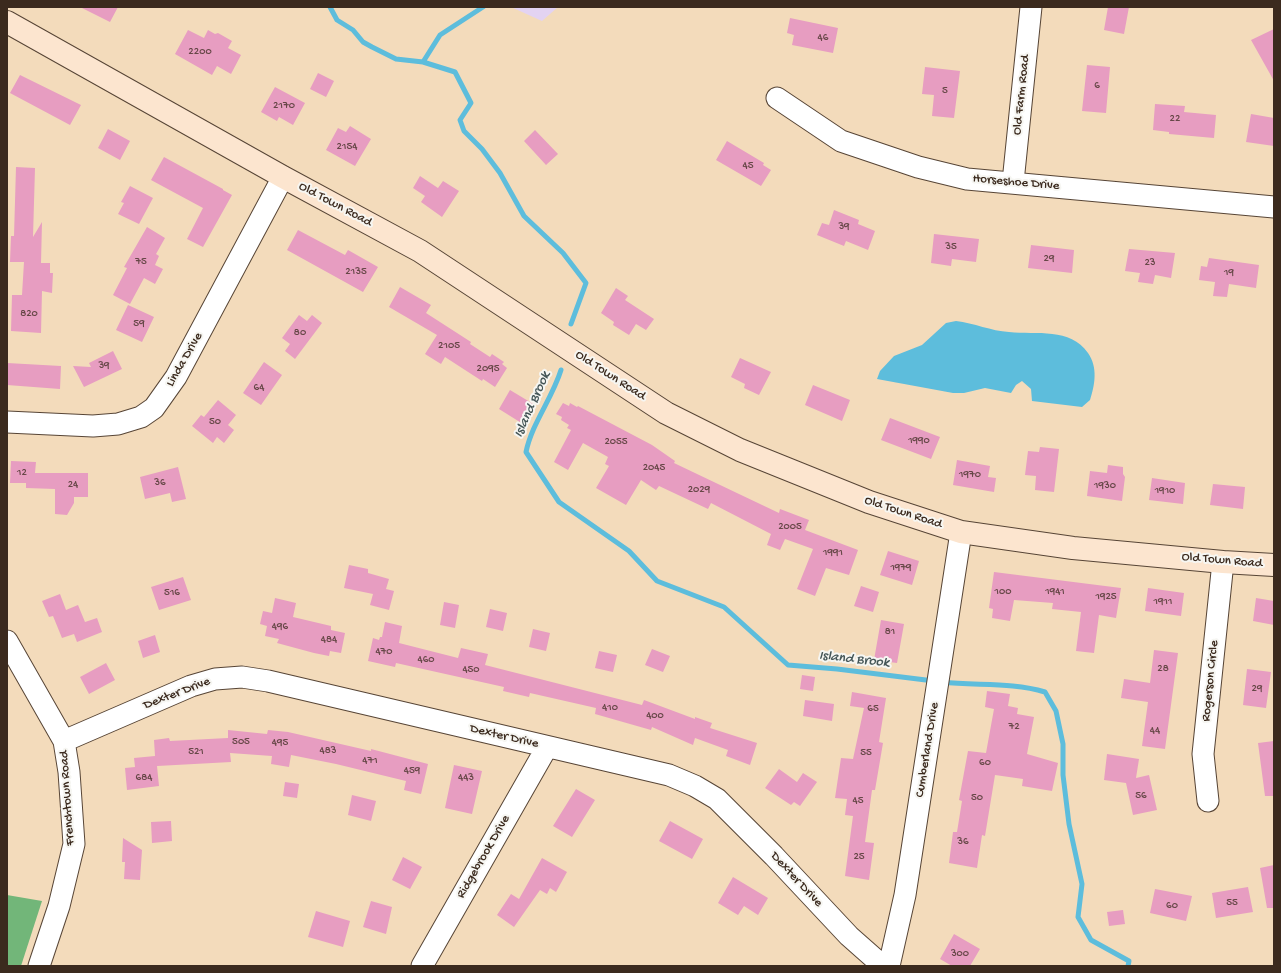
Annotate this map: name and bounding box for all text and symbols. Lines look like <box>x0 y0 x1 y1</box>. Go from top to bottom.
house number: 46 <box>818 31 828 45</box>
house number: 2200 <box>188 45 212 59</box>
street label: Old Farm Road <box>1010 54 1034 136</box>
house number: 6 <box>1094 79 1100 93</box>
house number: 5 <box>942 84 948 98</box>
house number: 2170 <box>273 99 295 113</box>
house number: 22 <box>1170 112 1180 126</box>
house number: 2154 <box>337 140 357 154</box>
house number: 45 <box>743 159 753 173</box>
street label: Horseshoe Drive <box>972 171 1060 195</box>
street label: Old Town Road <box>296 179 374 231</box>
house number: 39 <box>838 220 850 234</box>
house number: 35 <box>945 240 957 254</box>
house number: 29 <box>1044 252 1054 266</box>
house number: 75 <box>135 255 147 269</box>
house number: 23 <box>1144 256 1156 270</box>
house number: 2135 <box>345 265 367 279</box>
house number: 19 <box>1224 266 1234 280</box>
house number: 820 <box>20 307 38 321</box>
house number: 59 <box>133 317 145 331</box>
house number: 80 <box>294 326 306 340</box>
street label: Linda Drive <box>163 330 207 390</box>
house number: 2105 <box>438 339 460 353</box>
street label: Old Town Road <box>572 347 648 405</box>
house number: 39 <box>98 359 110 373</box>
house number: 2095 <box>477 362 499 376</box>
water label: Island Brook <box>511 369 555 441</box>
house number: 64 <box>254 381 264 395</box>
house number: 50 <box>209 415 221 429</box>
house number: 1990 <box>908 434 930 448</box>
house number: 2055 <box>604 435 628 449</box>
house number: 2045 <box>643 461 665 475</box>
house number: 12 <box>17 466 27 480</box>
house number: 1970 <box>959 468 981 482</box>
house number: 36 <box>154 476 166 490</box>
house number: 24 <box>68 478 78 492</box>
house number: 1930 <box>1094 479 1116 493</box>
house number: 2029 <box>688 483 710 497</box>
house number: 1910 <box>1155 484 1175 498</box>
street label: Old Town Road <box>862 493 944 533</box>
house number: 2005 <box>778 520 802 534</box>
house number: 1991 <box>823 546 843 560</box>
street label: Old Town Road <box>1181 550 1263 572</box>
house number: 1979 <box>890 561 912 575</box>
house number: 100 <box>995 585 1011 599</box>
house number: 1941 <box>1045 585 1065 599</box>
house number: 516 <box>164 586 180 600</box>
house number: 1925 <box>1095 590 1117 604</box>
house number: 1911 <box>1154 595 1172 609</box>
house number: 496 <box>272 620 288 634</box>
house number: 81 <box>885 625 895 639</box>
house number: 484 <box>321 633 337 647</box>
street label: Rogerson Circle <box>1199 640 1223 722</box>
house number: 470 <box>375 645 393 659</box>
water label: Island Brook <box>818 648 890 672</box>
house number: 460 <box>417 653 435 667</box>
house number: 28 <box>1157 662 1169 676</box>
house number: 450 <box>462 663 480 677</box>
street label: Dexter Drive <box>142 674 212 714</box>
house number: 29 <box>1252 682 1262 696</box>
house number: 410 <box>602 701 618 715</box>
street label: Cumberland Drive <box>913 701 943 799</box>
house number: 65 <box>867 702 879 716</box>
house number: 400 <box>646 709 664 723</box>
house number: 72 <box>1008 720 1020 734</box>
street label: Dexter Drive <box>468 722 540 752</box>
house number: 44 <box>1150 724 1160 738</box>
house number: 505 <box>232 735 250 749</box>
house number: 495 <box>272 736 288 750</box>
house number: 483 <box>320 744 336 758</box>
house number: 521 <box>188 745 204 759</box>
house number: 55 <box>860 746 872 760</box>
street label: Frenchtown Road <box>57 750 79 846</box>
house number: 471 <box>362 754 378 768</box>
house number: 60 <box>979 756 991 770</box>
house number: 459 <box>404 764 420 778</box>
house number: 684 <box>136 771 152 785</box>
house number: 443 <box>458 771 474 785</box>
house number: 56 <box>1135 789 1147 803</box>
house number: 50 <box>971 791 983 805</box>
house number: 45 <box>853 794 863 808</box>
street label: Ridgebrook Drive <box>454 813 514 901</box>
house number: 36 <box>957 835 969 849</box>
street label: Dexter Drive <box>766 849 826 911</box>
house number: 25 <box>853 850 865 864</box>
house number: 55 <box>1226 896 1238 910</box>
house number: 60 <box>1166 899 1178 913</box>
house number: 300 <box>951 947 969 961</box>

